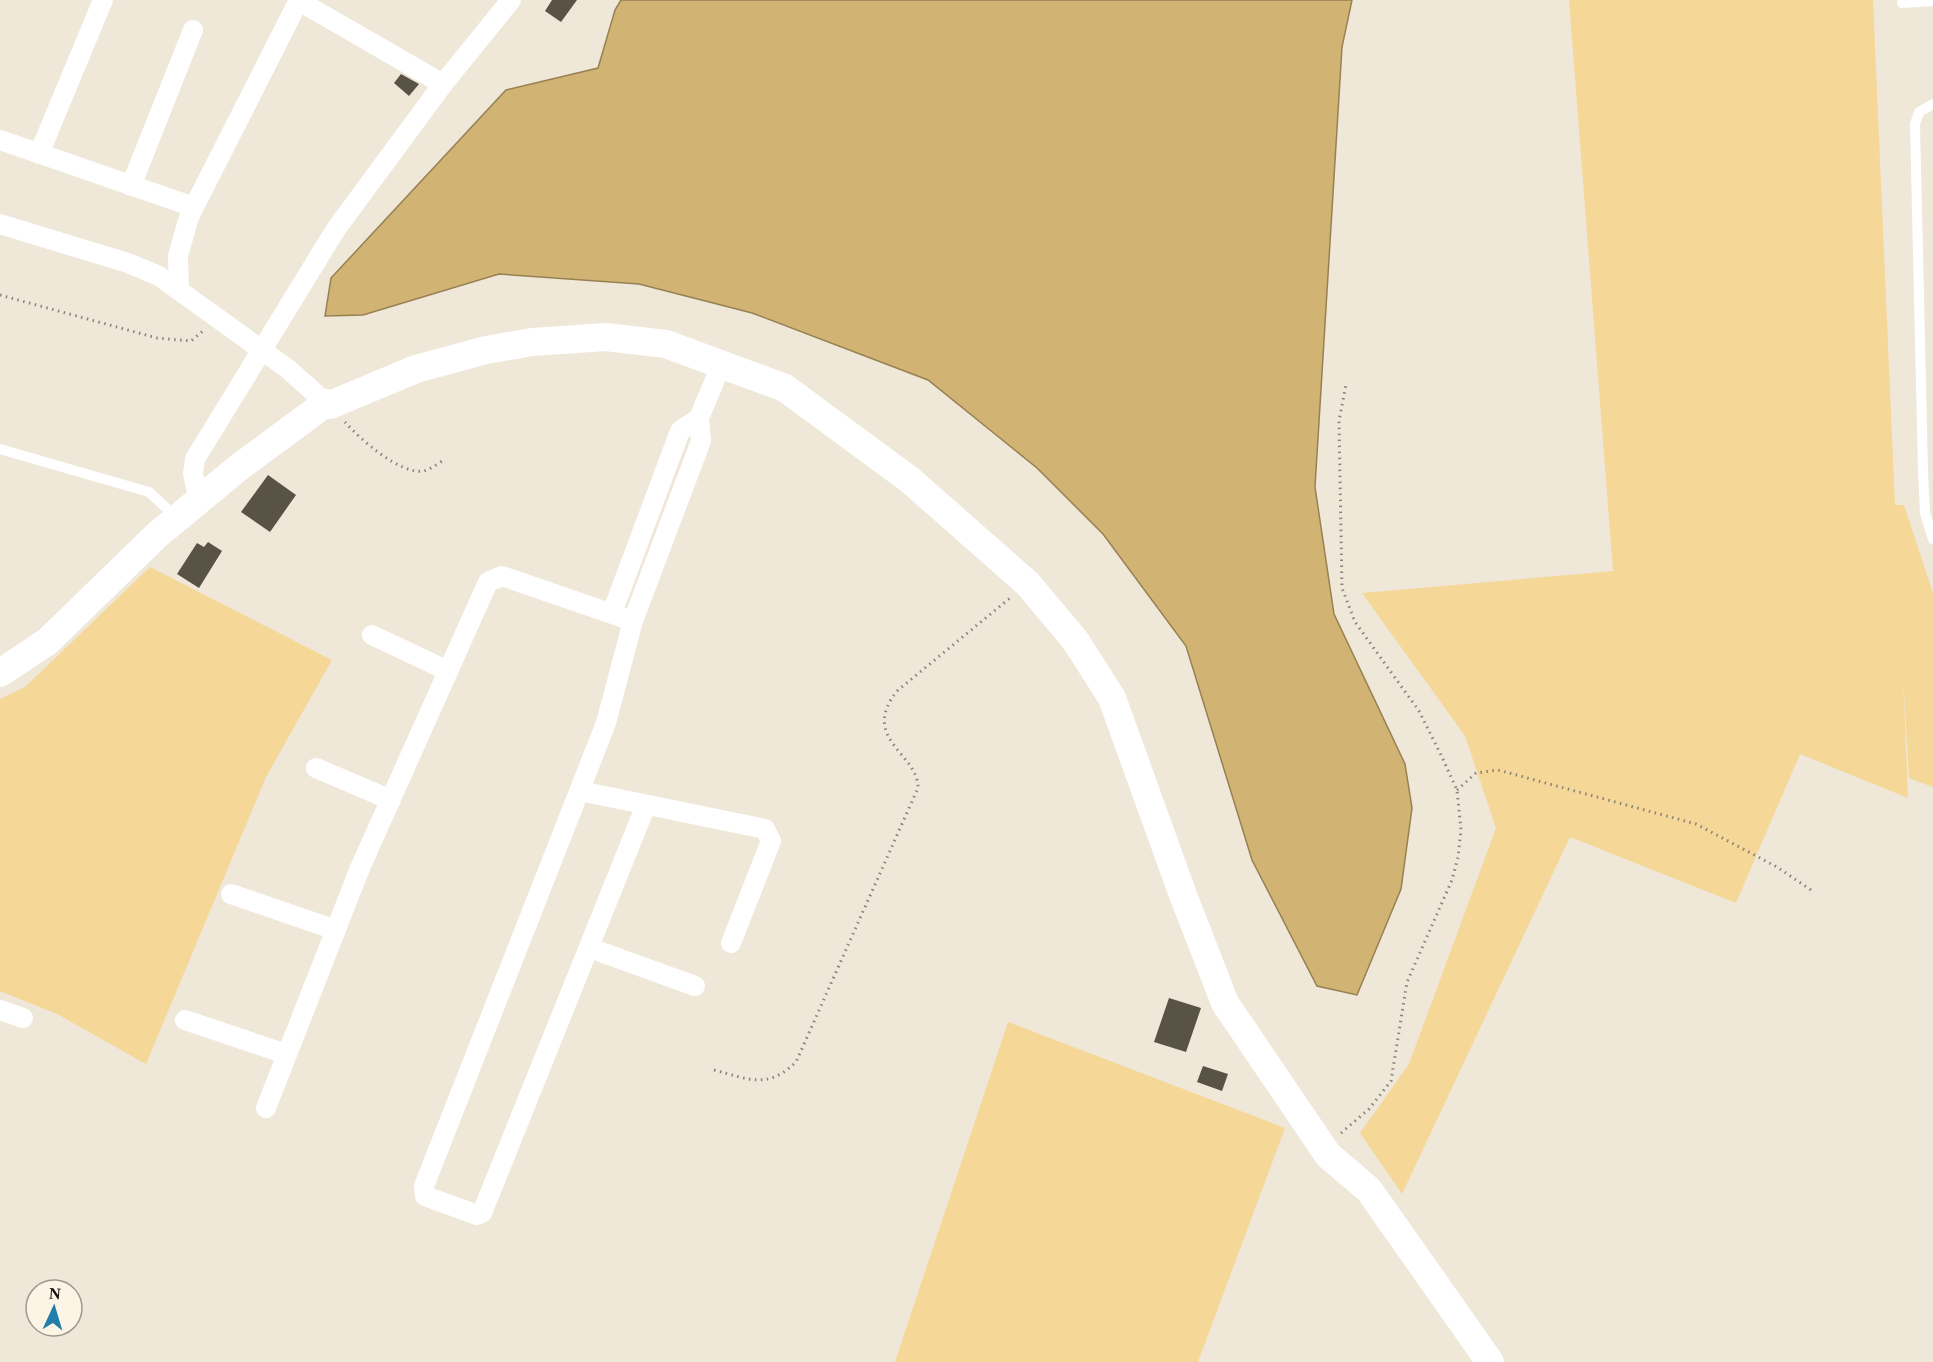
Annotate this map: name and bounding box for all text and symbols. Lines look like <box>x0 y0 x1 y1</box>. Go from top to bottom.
north arrow <box>24 1278 84 1338</box>
text: N <box>49 1285 62 1302</box>

